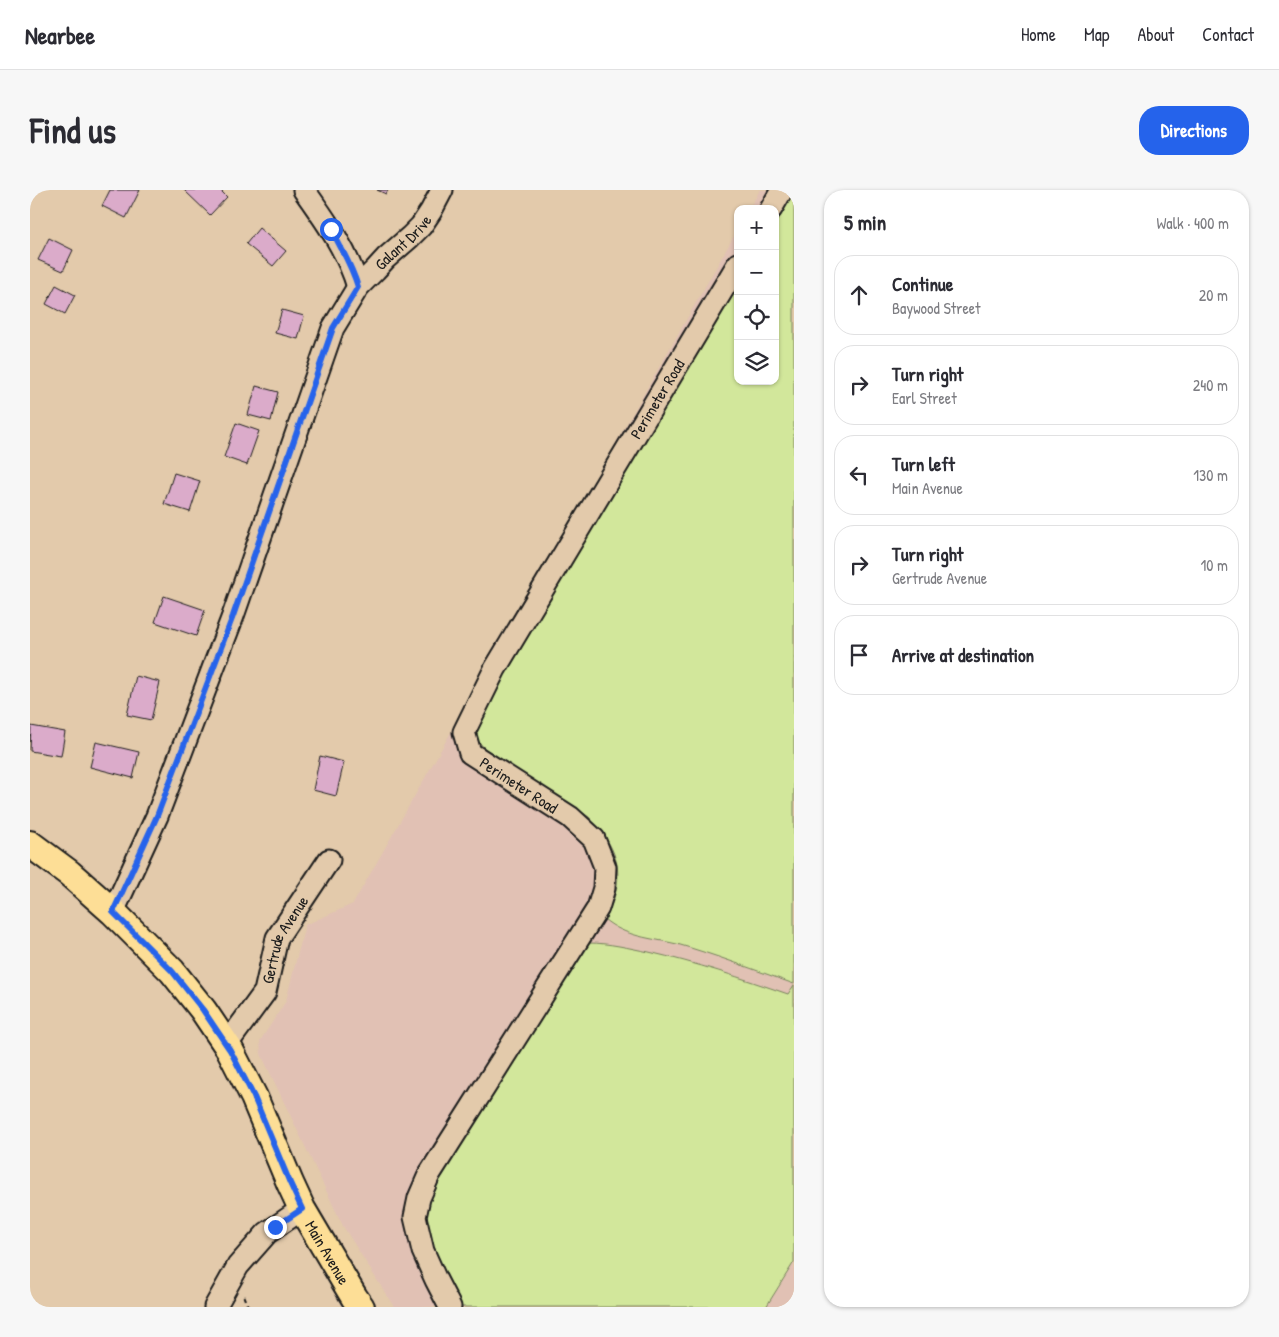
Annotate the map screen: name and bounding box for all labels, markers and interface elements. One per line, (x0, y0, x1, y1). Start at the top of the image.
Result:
text: Nearbee (25, 19, 95, 51)
text: Home (1021, 22, 1056, 47)
text: Map (1084, 22, 1109, 47)
text: About (1137, 22, 1174, 47)
text: Contact (1202, 22, 1254, 47)
button: Directions (1139, 106, 1249, 155)
text: Find us (30, 107, 116, 154)
map controls (734, 205, 779, 385)
button: + (734, 205, 779, 250)
text: 5 min (844, 208, 886, 237)
street label: Galant Drive (370, 210, 437, 275)
text: Walk · 400 m (1157, 212, 1229, 234)
route start (320, 218, 343, 241)
button: − (734, 250, 779, 295)
text: Continue (892, 271, 953, 297)
icon: ahead (845, 281, 873, 309)
text: 20 m (1199, 284, 1228, 306)
button: locate (734, 295, 779, 340)
text: Baywood Street (892, 297, 981, 319)
button: layers (734, 340, 779, 385)
street label: Perimeter Road (625, 355, 689, 443)
text: Turn right (892, 361, 963, 387)
icon: right (845, 371, 873, 399)
text: 240 m (1193, 374, 1228, 396)
text: Earl Street (892, 387, 957, 409)
text: Turn left (892, 451, 955, 477)
icon: left (845, 461, 873, 489)
text: 130 m (1193, 464, 1228, 486)
text: Main Avenue (892, 477, 963, 499)
text: Turn right (892, 541, 963, 567)
icon: right (845, 551, 873, 579)
text: 10 m (1200, 554, 1228, 576)
text: Gertrude Avenue (892, 567, 987, 589)
icon: arrive (845, 641, 873, 669)
text: Arrive at destination (892, 642, 1034, 668)
street label: Perimeter Road (476, 752, 562, 818)
street label: Gertrude Avenue (256, 891, 314, 986)
route end (264, 1216, 287, 1239)
street label: Main Avenue (300, 1216, 355, 1289)

